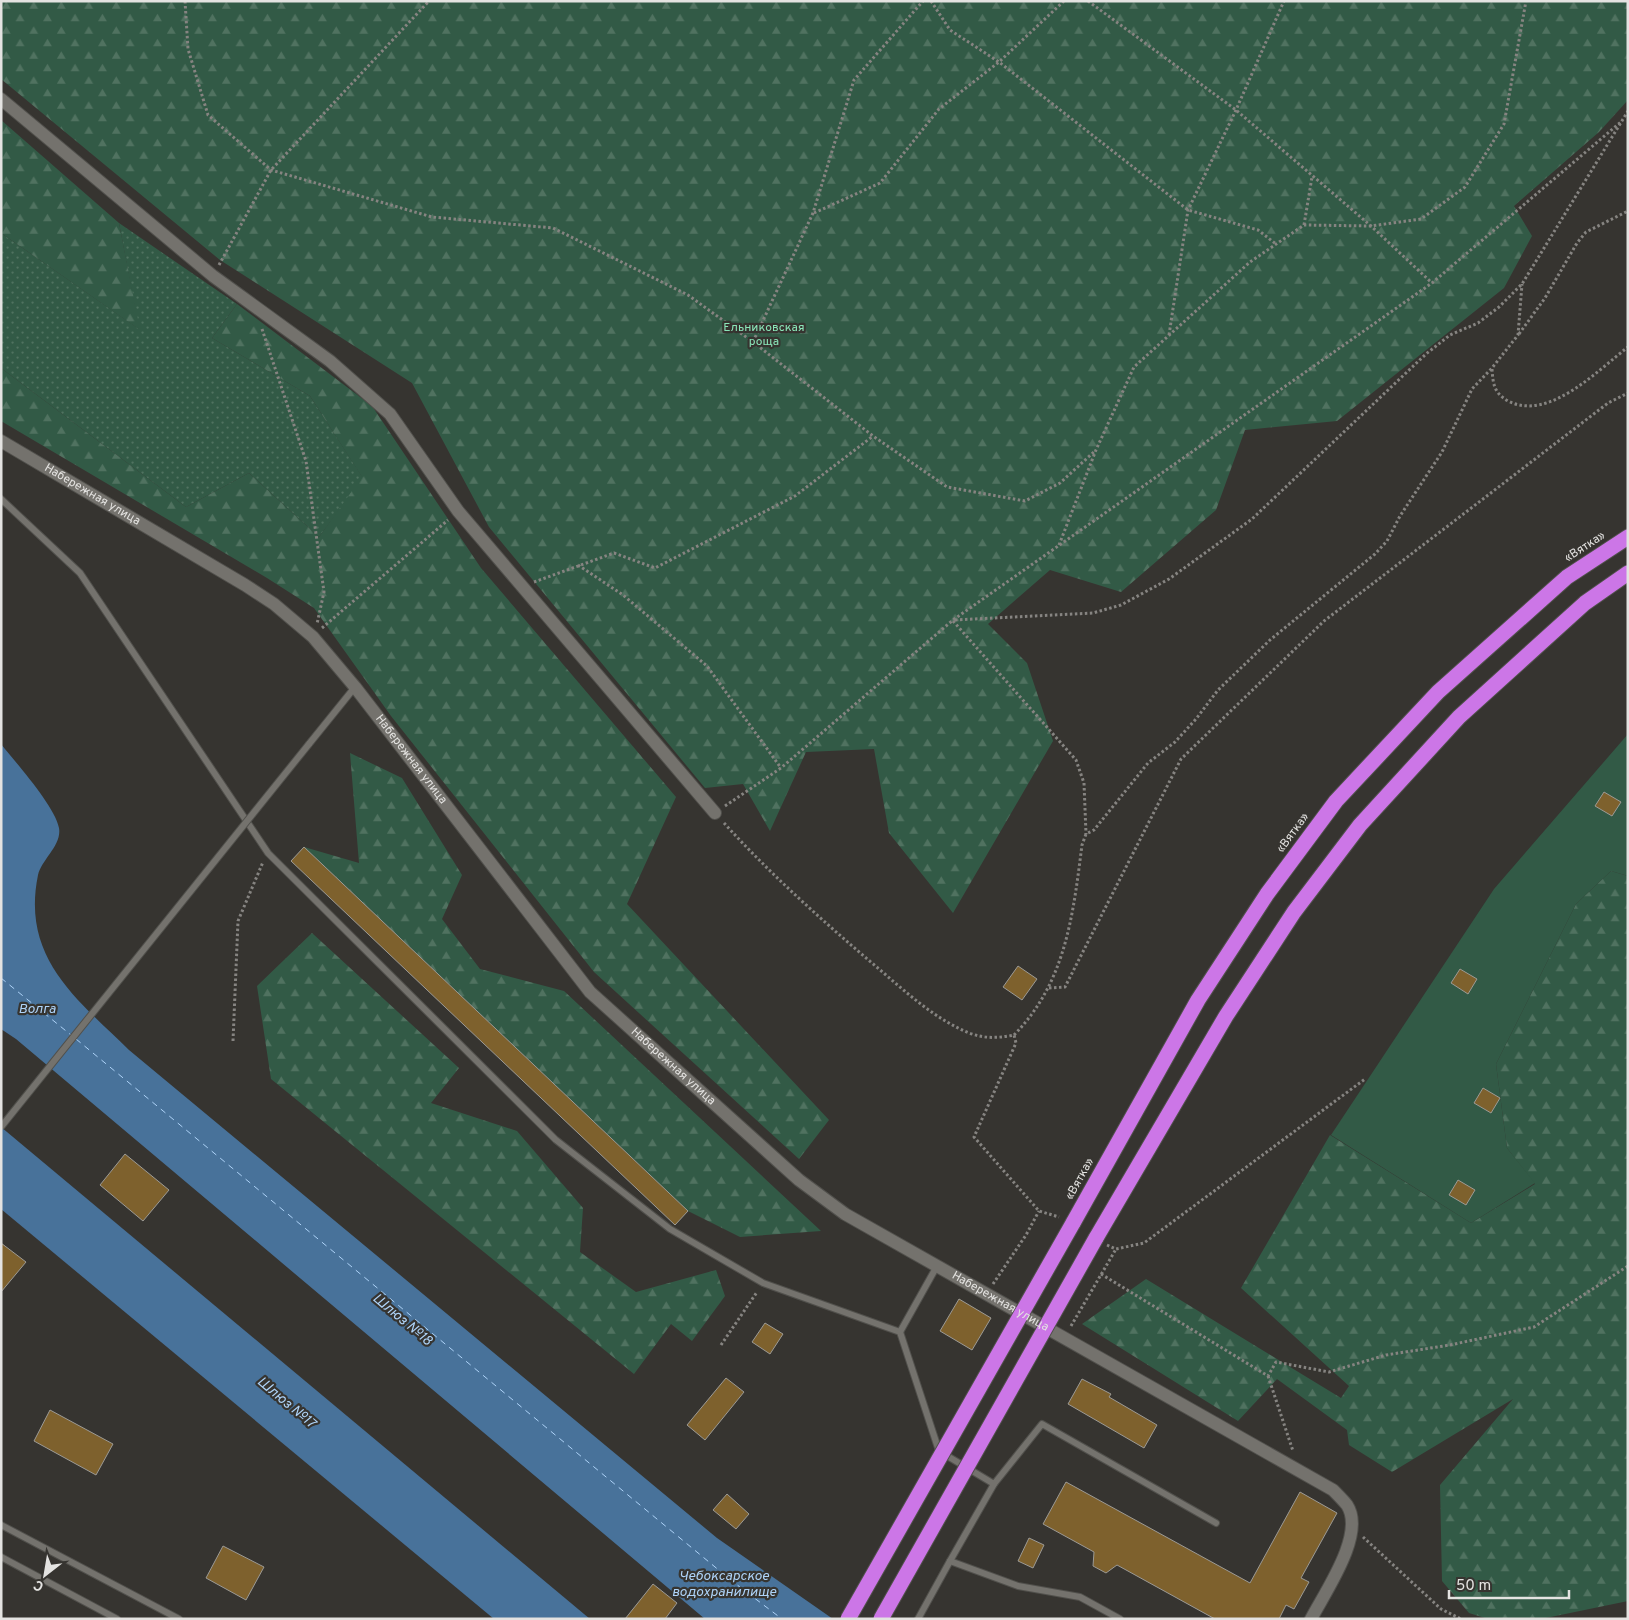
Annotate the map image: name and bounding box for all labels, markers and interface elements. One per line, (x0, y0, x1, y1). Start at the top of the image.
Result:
park label: Ельниковская роща (723, 320, 805, 350)
street label: Набережная улица (41, 460, 143, 529)
street label: «Вятка» (1562, 528, 1608, 566)
street label: Набережная улица (371, 712, 451, 808)
street label: «Вятка» (1273, 810, 1313, 856)
water label: Волга (18, 1001, 56, 1018)
street label: Набережная улица (627, 1024, 719, 1109)
street label: «Вятка» (1062, 1155, 1098, 1203)
street label: Набережная улица (949, 1268, 1052, 1336)
water label: Шлюз №18 (369, 1290, 436, 1350)
water label: Шлюз №17 (253, 1374, 320, 1434)
north arrow (20, 1550, 70, 1600)
water label: Чебоксарское водохранилище (672, 1568, 777, 1601)
scale bar (1449, 1568, 1569, 1600)
text: С (31, 1575, 47, 1594)
text: 50 m (1456, 1577, 1491, 1596)

